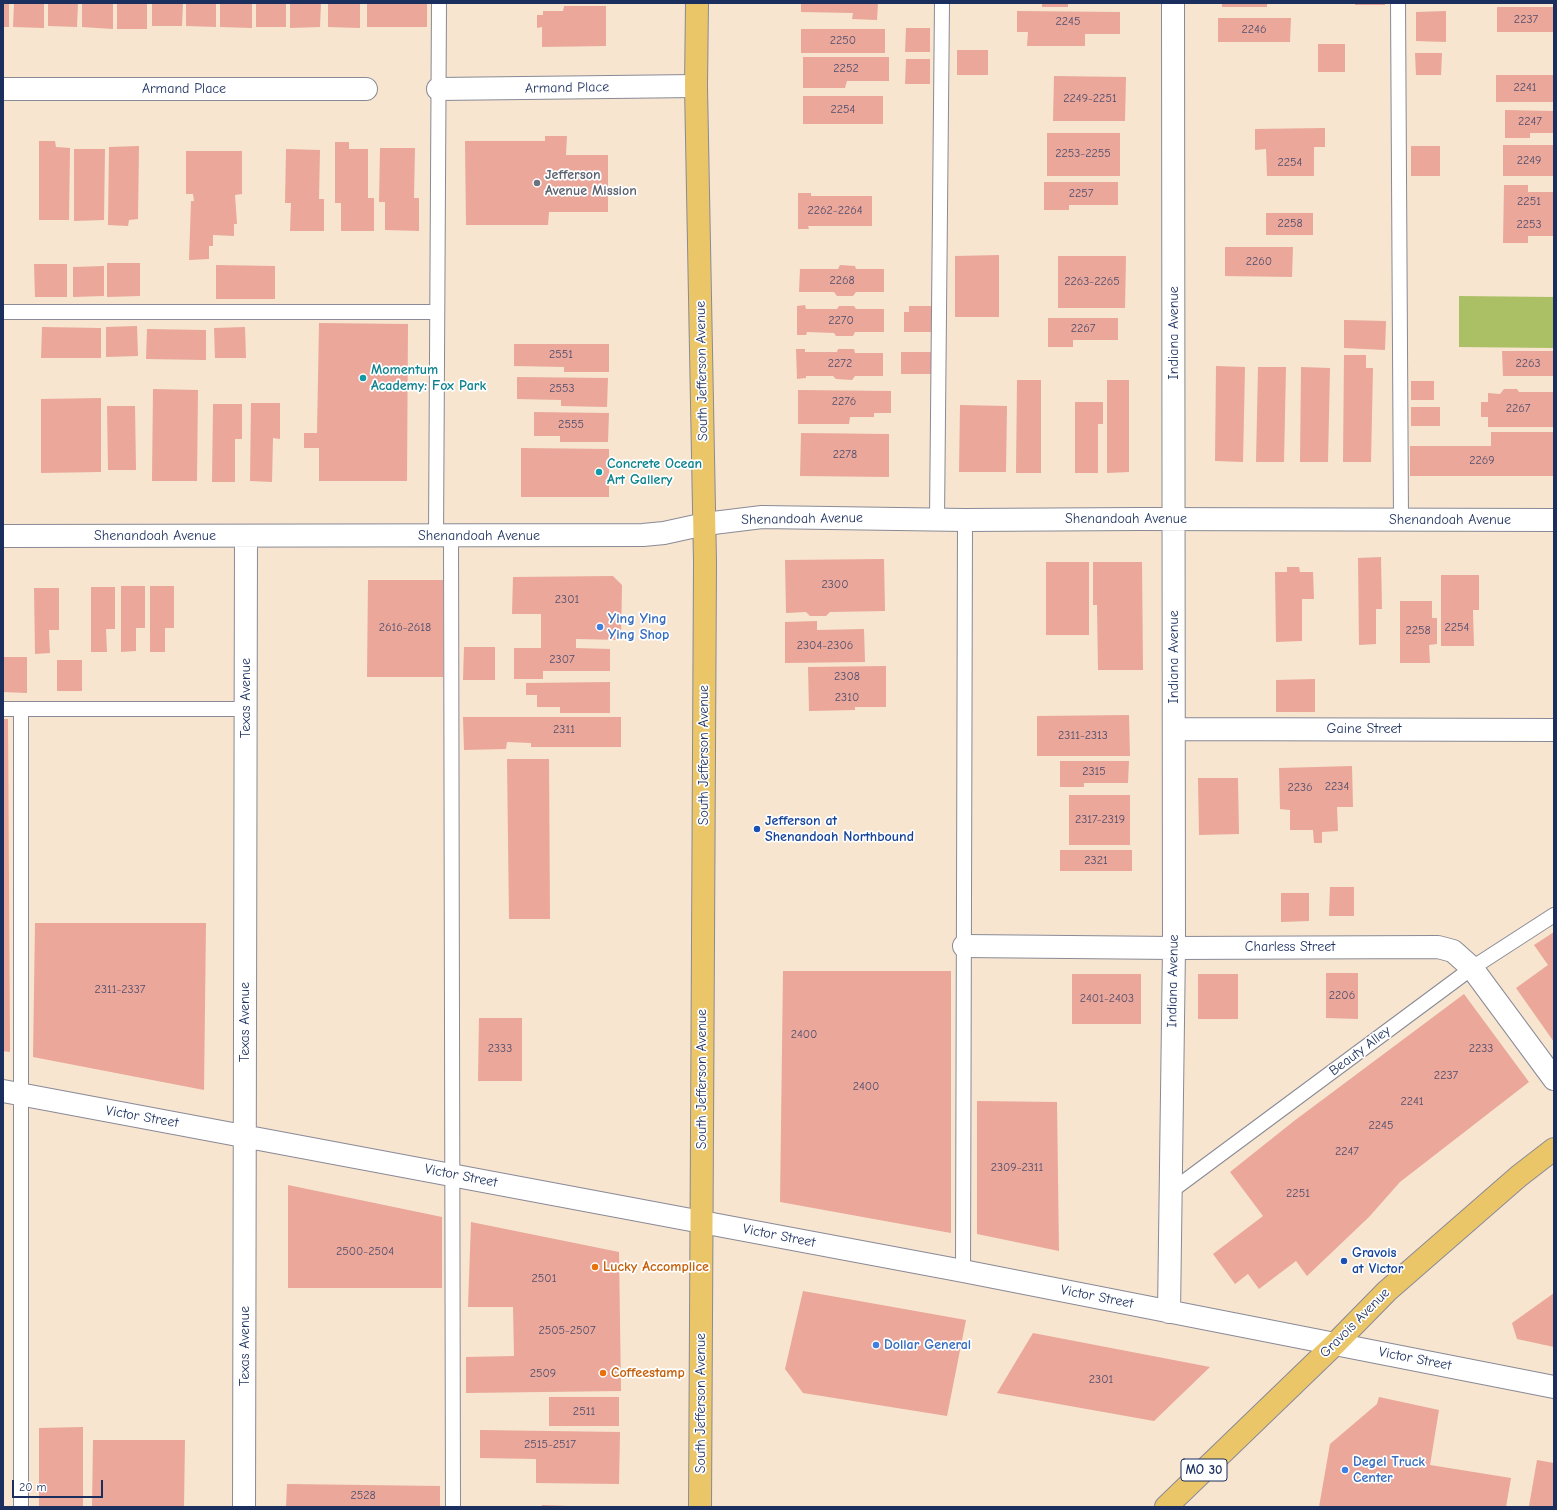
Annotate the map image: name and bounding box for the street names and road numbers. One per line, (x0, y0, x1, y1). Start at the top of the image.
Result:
street label: Armand Place (525, 79, 609, 97)
street label: Armand Place (142, 81, 226, 97)
street label: Indiana Avenue (1166, 286, 1182, 380)
street label: South Jefferson Avenue (692, 301, 712, 441)
street label: Shenandoah Avenue (741, 510, 863, 528)
street label: Shenandoah Avenue (1065, 511, 1187, 527)
street label: Shenandoah Avenue (1389, 512, 1511, 528)
street label: Shenandoah Avenue (94, 528, 216, 544)
street label: Shenandoah Avenue (418, 528, 540, 544)
street label: Indiana Avenue (1166, 610, 1182, 704)
street label: Texas Avenue (238, 658, 254, 738)
street label: South Jefferson Avenue (696, 685, 712, 825)
street label: Gaine Street (1327, 721, 1401, 737)
street label: Indiana Avenue (1164, 934, 1182, 1028)
street label: Charless Street (1245, 939, 1335, 955)
street label: Texas Avenue (237, 982, 253, 1062)
street label: South Jefferson Avenue (694, 1009, 710, 1149)
street label: Beauty Alley (1326, 1022, 1394, 1080)
street label: Victor Street (104, 1102, 180, 1132)
street label: Victor Street (423, 1161, 499, 1191)
street label: Victor Street (741, 1221, 817, 1251)
street label: Victor Street (1059, 1282, 1135, 1312)
street label: Gravois Avenue (1317, 1285, 1393, 1361)
street label: Texas Avenue (237, 1306, 253, 1386)
street label: South Jefferson Avenue (693, 1333, 709, 1473)
street label: Victor Street (1377, 1344, 1453, 1374)
road number: MO 30 (1181, 1459, 1227, 1481)

